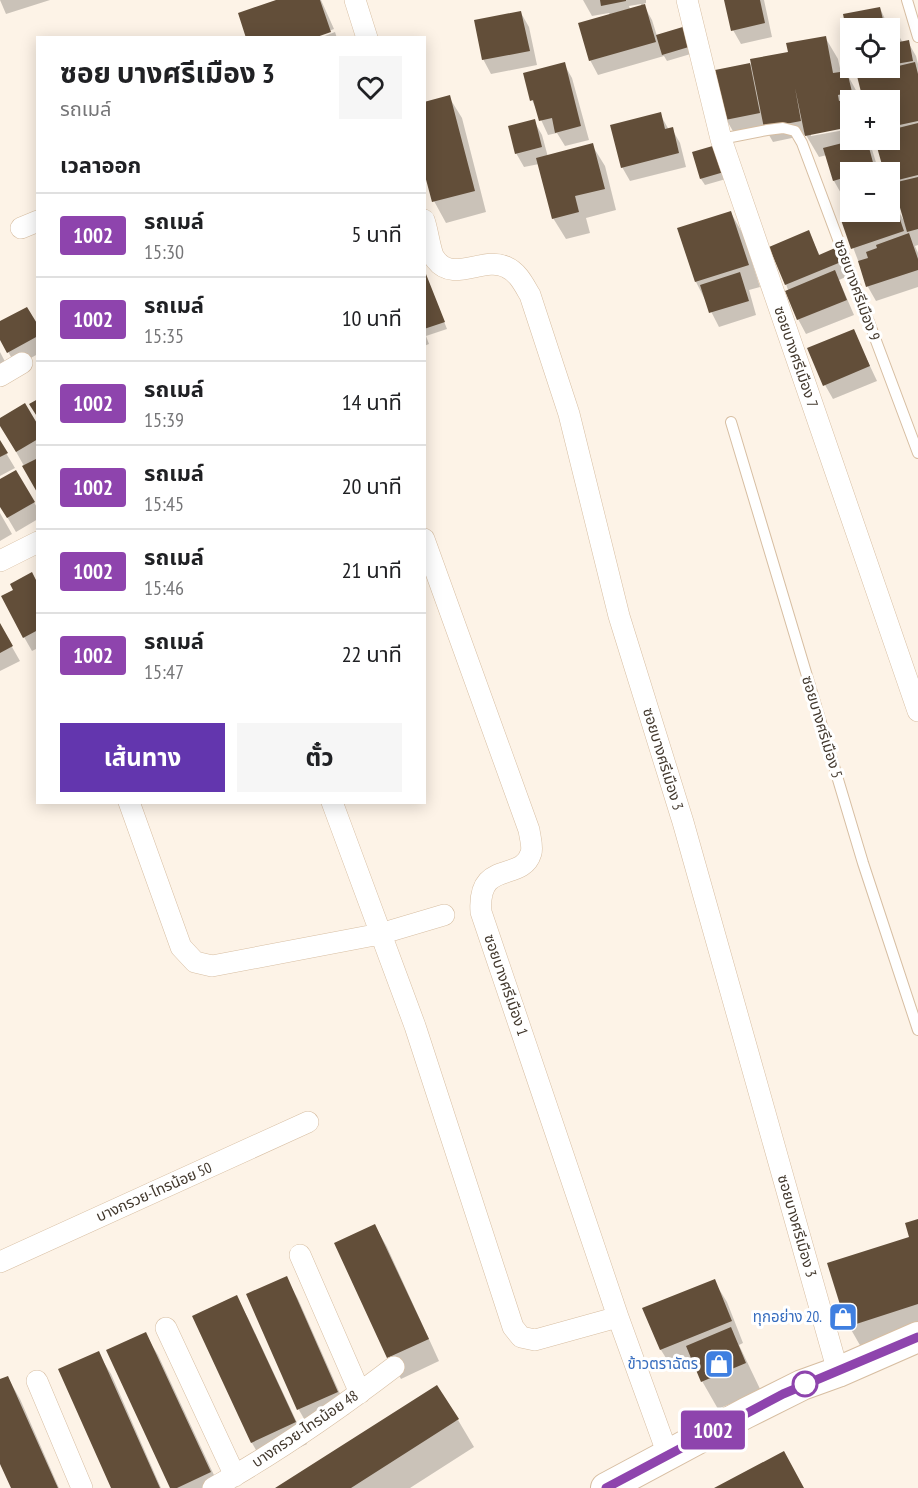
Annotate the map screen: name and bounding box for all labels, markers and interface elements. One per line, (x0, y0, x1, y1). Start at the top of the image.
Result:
map controls (840, 18, 900, 222)
button: locate (840, 18, 900, 78)
text: ซอย บางศรีเมือง 3 (60, 54, 275, 91)
button: heart (339, 56, 402, 119)
button: + (840, 90, 900, 150)
text: รถเมล์ (60, 96, 111, 122)
text: เวลาออก (60, 151, 141, 179)
button: − (840, 162, 900, 222)
text: รถเมล์ (144, 207, 204, 235)
text: 5 นาที (352, 220, 402, 248)
text: 1002 (73, 222, 113, 249)
street label: ซอยบางศรีเมือง 9 (830, 237, 885, 343)
text: 15:30 (144, 239, 184, 265)
text: รถเมล์ (144, 291, 204, 319)
text: 10 นาที (342, 304, 402, 332)
street label: ซอยบางศรีเมือง 7 (770, 304, 823, 410)
text: 1002 (73, 306, 113, 333)
text: 15:35 (144, 323, 184, 349)
text: รถเมล์ (144, 375, 204, 403)
text: 14 นาที (342, 388, 402, 416)
text: 1002 (73, 390, 113, 417)
text: 15:39 (144, 407, 184, 433)
text: รถเมล์ (144, 459, 204, 487)
text: 20 นาที (342, 472, 402, 500)
text: 1002 (73, 474, 113, 501)
text: 15:45 (144, 491, 184, 517)
text: รถเมล์ (144, 543, 204, 571)
text: 21 นาที (342, 556, 402, 584)
text: 1002 (73, 558, 113, 585)
text: 15:46 (144, 575, 184, 601)
text: รถเมล์ (144, 627, 204, 655)
text: 22 นาที (342, 640, 402, 668)
text: 1002 (73, 642, 113, 669)
text: 15:47 (144, 659, 184, 685)
street label: ซอยบางศรีเมือง 5 (798, 673, 847, 780)
street label: ซอยบางศรีเมือง 3 (639, 705, 688, 812)
button: เส้นทาง (60, 723, 225, 792)
button: ตั๋ว (237, 723, 402, 792)
street label: ซอยบางศรีเมือง 1 (480, 932, 533, 1038)
street label: บางกรวย-ไทรน้อย 50 (93, 1157, 215, 1226)
street label: ซอยบางศรีเมือง 3 (774, 1172, 821, 1279)
shop icon: ทุกอย่าง 20. (827, 1301, 859, 1333)
place label: ทุกอย่าง 20. (753, 1307, 822, 1326)
shop icon: ข้าวตราฉัตร (703, 1348, 735, 1380)
place label: ข้าวตราฉัตร (627, 1354, 698, 1373)
unlabelled marker (792, 1371, 818, 1397)
street label: บางกรวย-ไทรน้อย 48 (248, 1386, 362, 1471)
line badge: 1002 (671, 1410, 755, 1450)
text: 1002 (693, 1417, 733, 1444)

